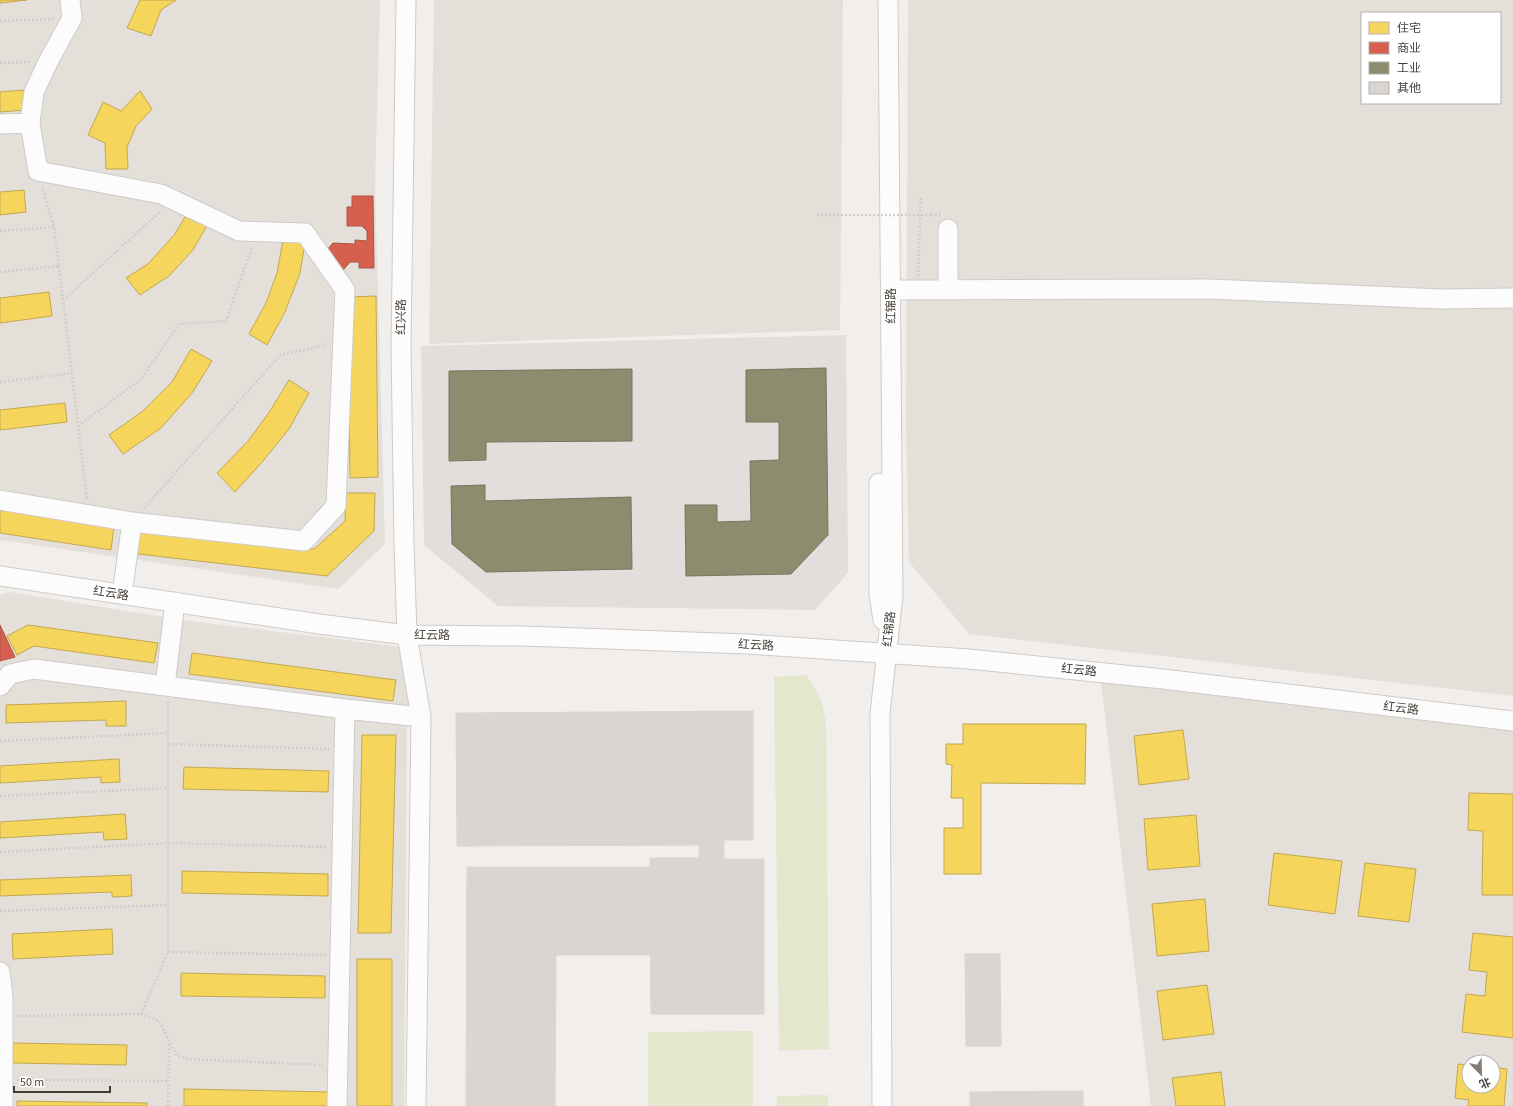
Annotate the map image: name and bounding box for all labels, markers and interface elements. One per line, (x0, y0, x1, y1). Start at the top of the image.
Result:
legend (1361, 12, 1501, 104)
text: 住宅 (1397, 20, 1421, 37)
text: 商业 (1397, 40, 1421, 57)
text: 工业 (1397, 60, 1421, 77)
text: 其他 (1397, 80, 1421, 97)
street label: 红锦路 (883, 288, 900, 324)
street label: 红兴路 (393, 299, 410, 335)
street label: 红云路 (92, 582, 130, 605)
street label: 红锦路 (879, 610, 900, 648)
street label: 红云路 (414, 627, 450, 644)
street label: 红云路 (738, 636, 774, 655)
street label: 红云路 (1060, 660, 1098, 681)
street label: 红云路 (1382, 698, 1420, 719)
north arrow (1461, 1054, 1501, 1094)
scale bar (14, 1068, 110, 1094)
text: 50 m (20, 1074, 44, 1091)
text: 北 (1477, 1074, 1493, 1092)

